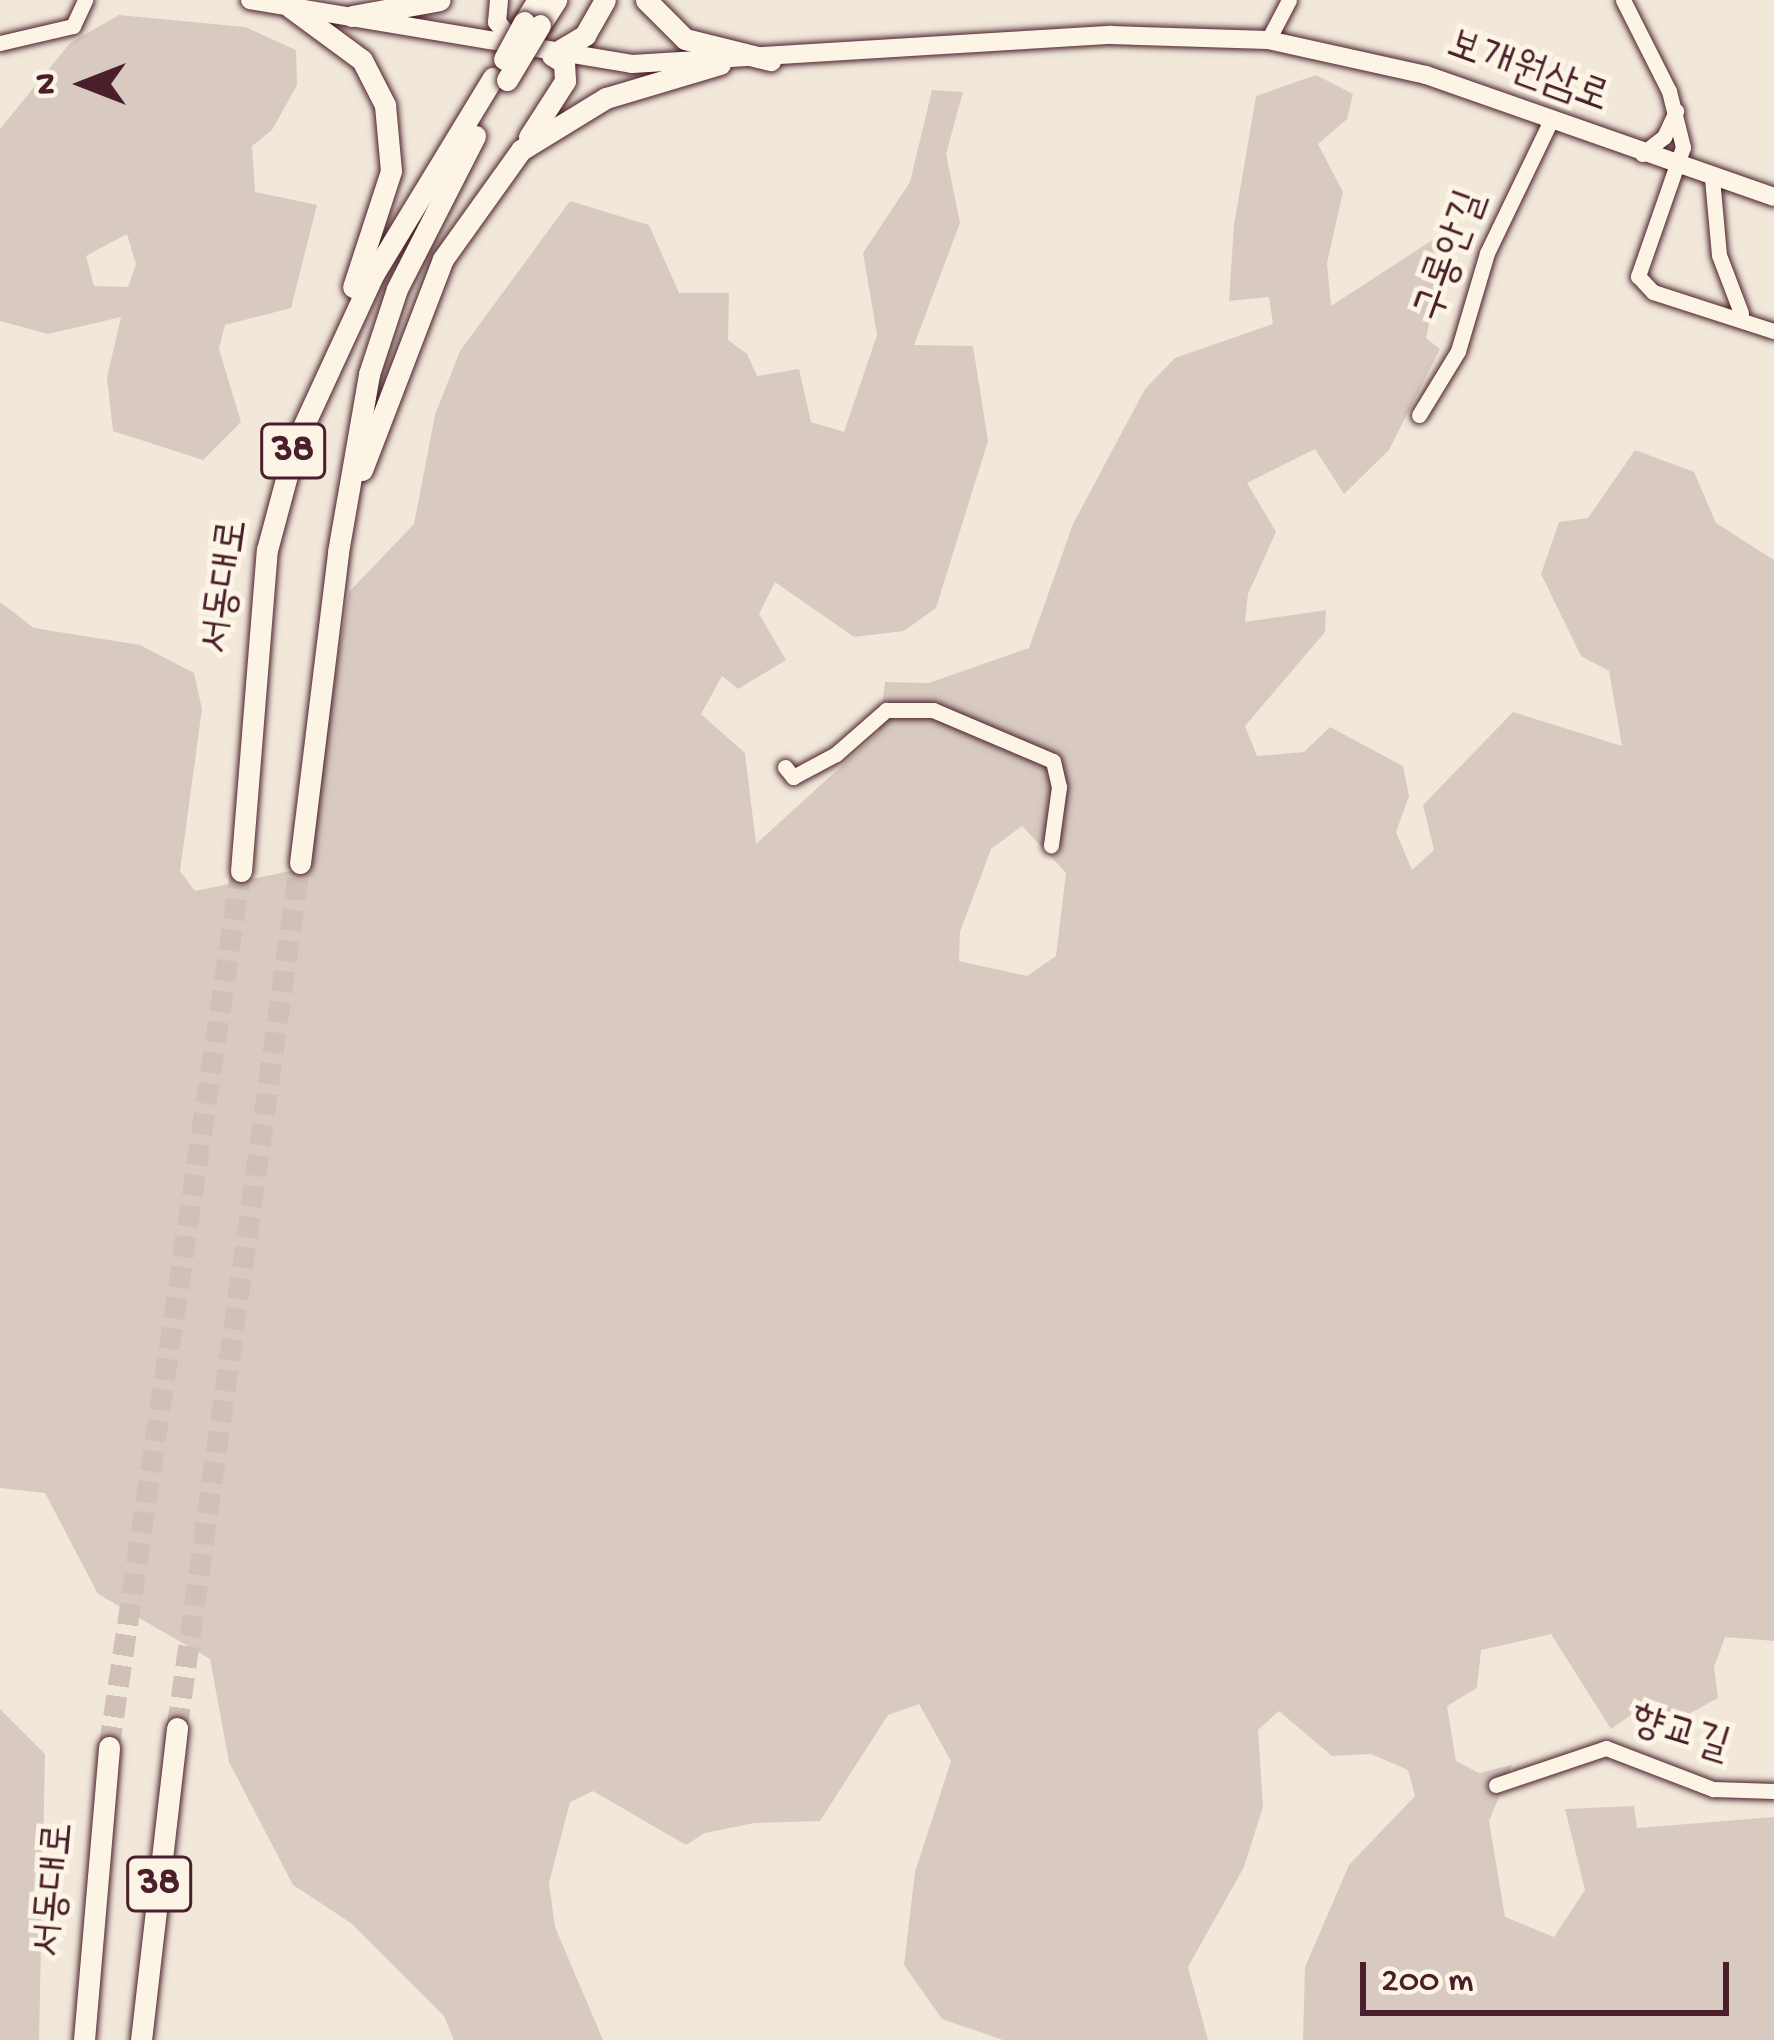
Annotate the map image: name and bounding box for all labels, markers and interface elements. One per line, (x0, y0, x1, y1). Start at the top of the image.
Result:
street label: 보개원삼로 (1439, 21, 1615, 127)
north arrow (24, 24, 144, 144)
text: N (29, 73, 67, 95)
street label: 구롱안길 (1406, 185, 1500, 329)
road number: 38 (260, 418, 326, 484)
street label: 서동대로 (194, 517, 262, 657)
street label: 향교길 (1623, 1697, 1735, 1775)
street label: 서동대로 (26, 1820, 88, 1960)
road number: 38 (126, 1851, 192, 1917)
scale bar (1366, 1938, 1735, 2012)
text: 200 m (1381, 1961, 1474, 2004)

